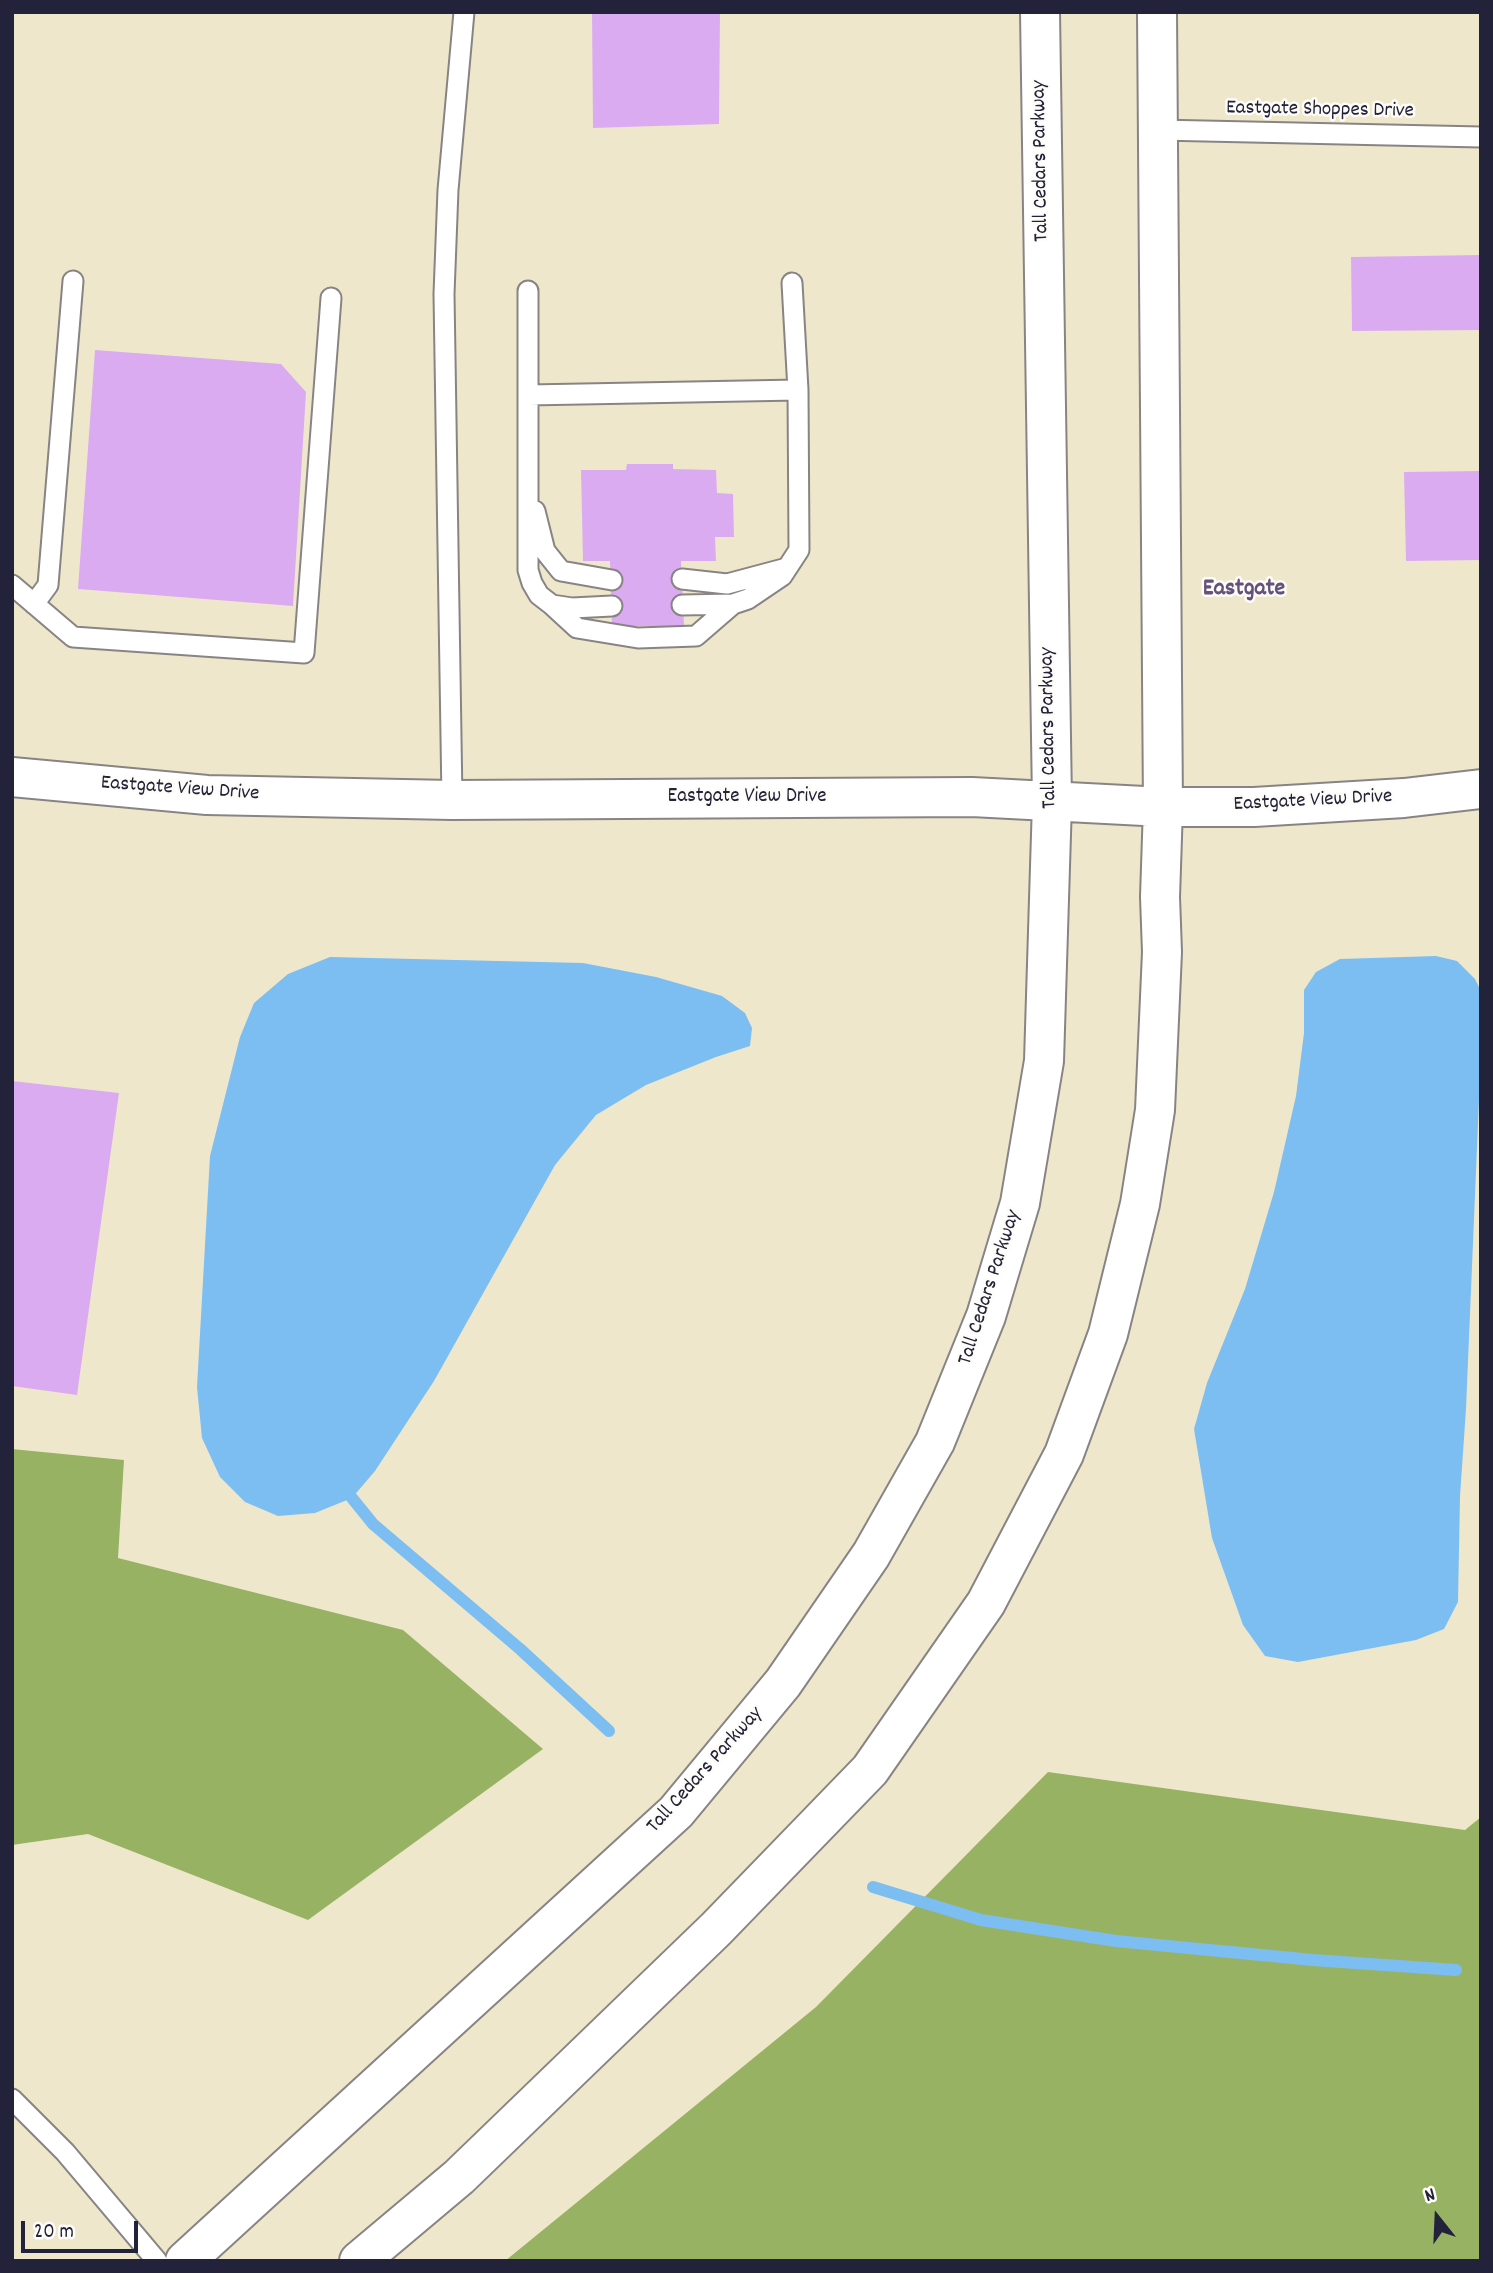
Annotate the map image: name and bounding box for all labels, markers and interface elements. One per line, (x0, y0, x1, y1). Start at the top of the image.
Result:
street label: Tall Cedars Parkway (1028, 80, 1056, 242)
street label: Eastgate Shoppes Drive (1226, 97, 1414, 125)
district label: Eastgate (1203, 577, 1285, 605)
street label: Tall Cedars Parkway (1036, 647, 1064, 809)
street label: Eastgate View Drive (100, 772, 260, 808)
street label: Eastgate View Drive (668, 785, 826, 811)
street label: Eastgate View Drive (1233, 785, 1393, 819)
street label: Tall Cedars Parkway (954, 1207, 1028, 1369)
street label: Tall Cedars Parkway (643, 1703, 769, 1839)
north arrow (1402, 2182, 1472, 2252)
text: N (1422, 2182, 1439, 2211)
scale bar (24, 2206, 142, 2250)
text: 20 m (34, 2218, 74, 2248)

